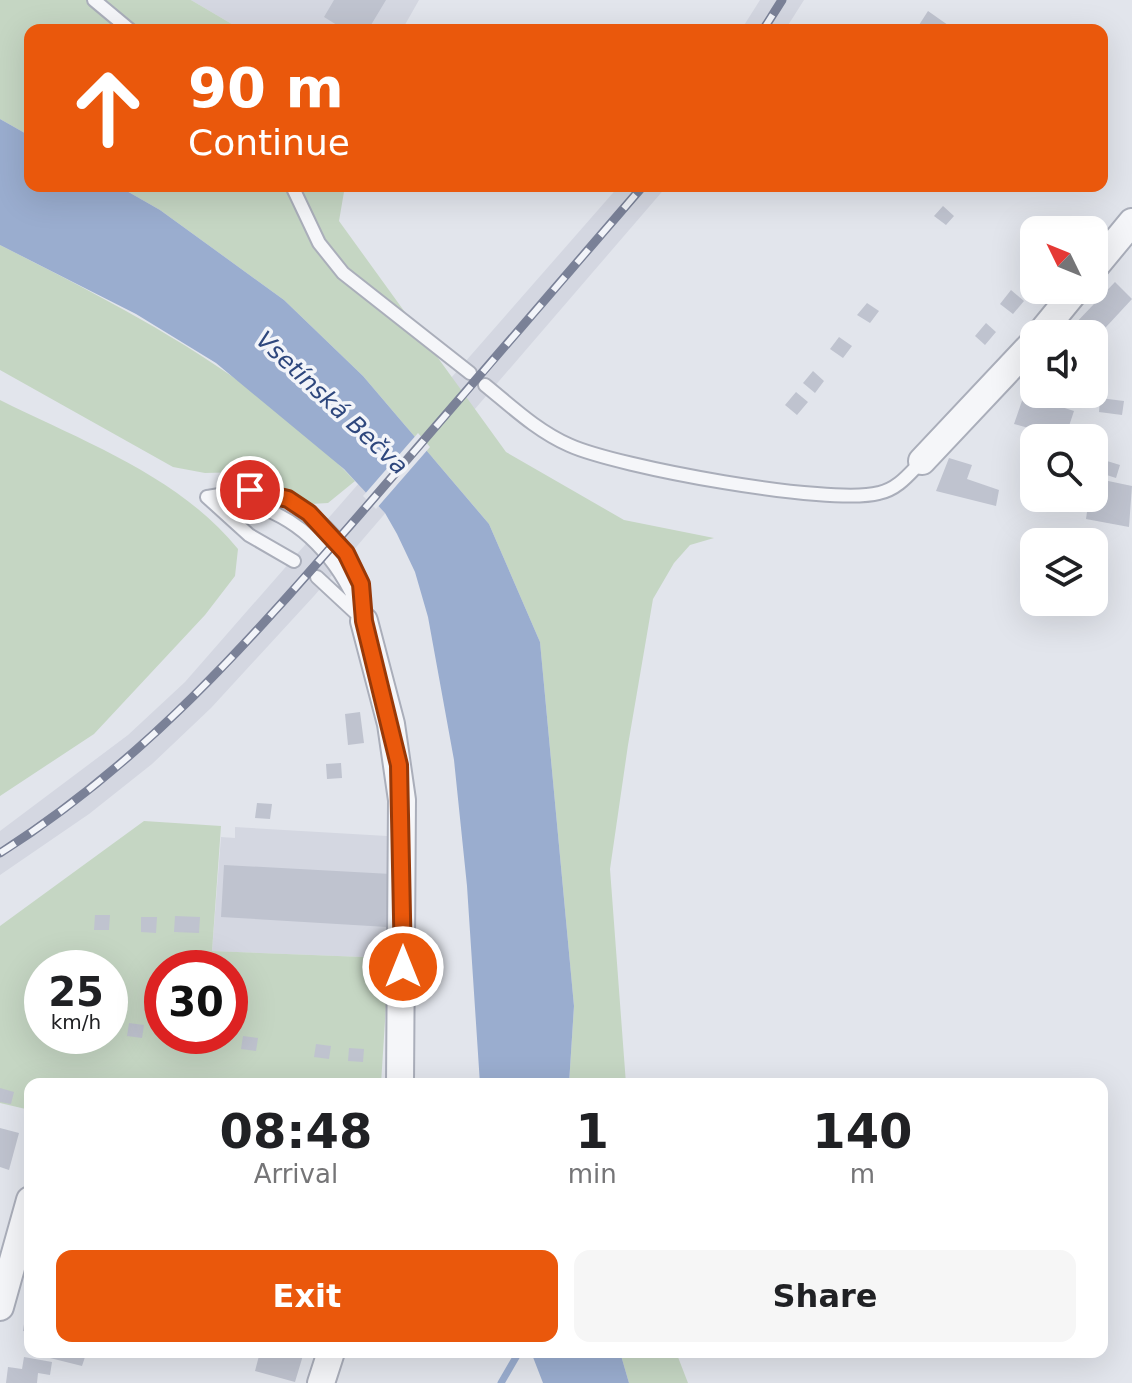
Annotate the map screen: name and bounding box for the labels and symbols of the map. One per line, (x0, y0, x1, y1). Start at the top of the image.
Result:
north arrow (1020, 216, 1108, 304)
water label: Vsetínská Bečva (250, 326, 414, 480)
pin (216, 456, 284, 524)
position arrow (361, 925, 445, 1009)
speed limit sign: 30 (144, 950, 248, 1054)

